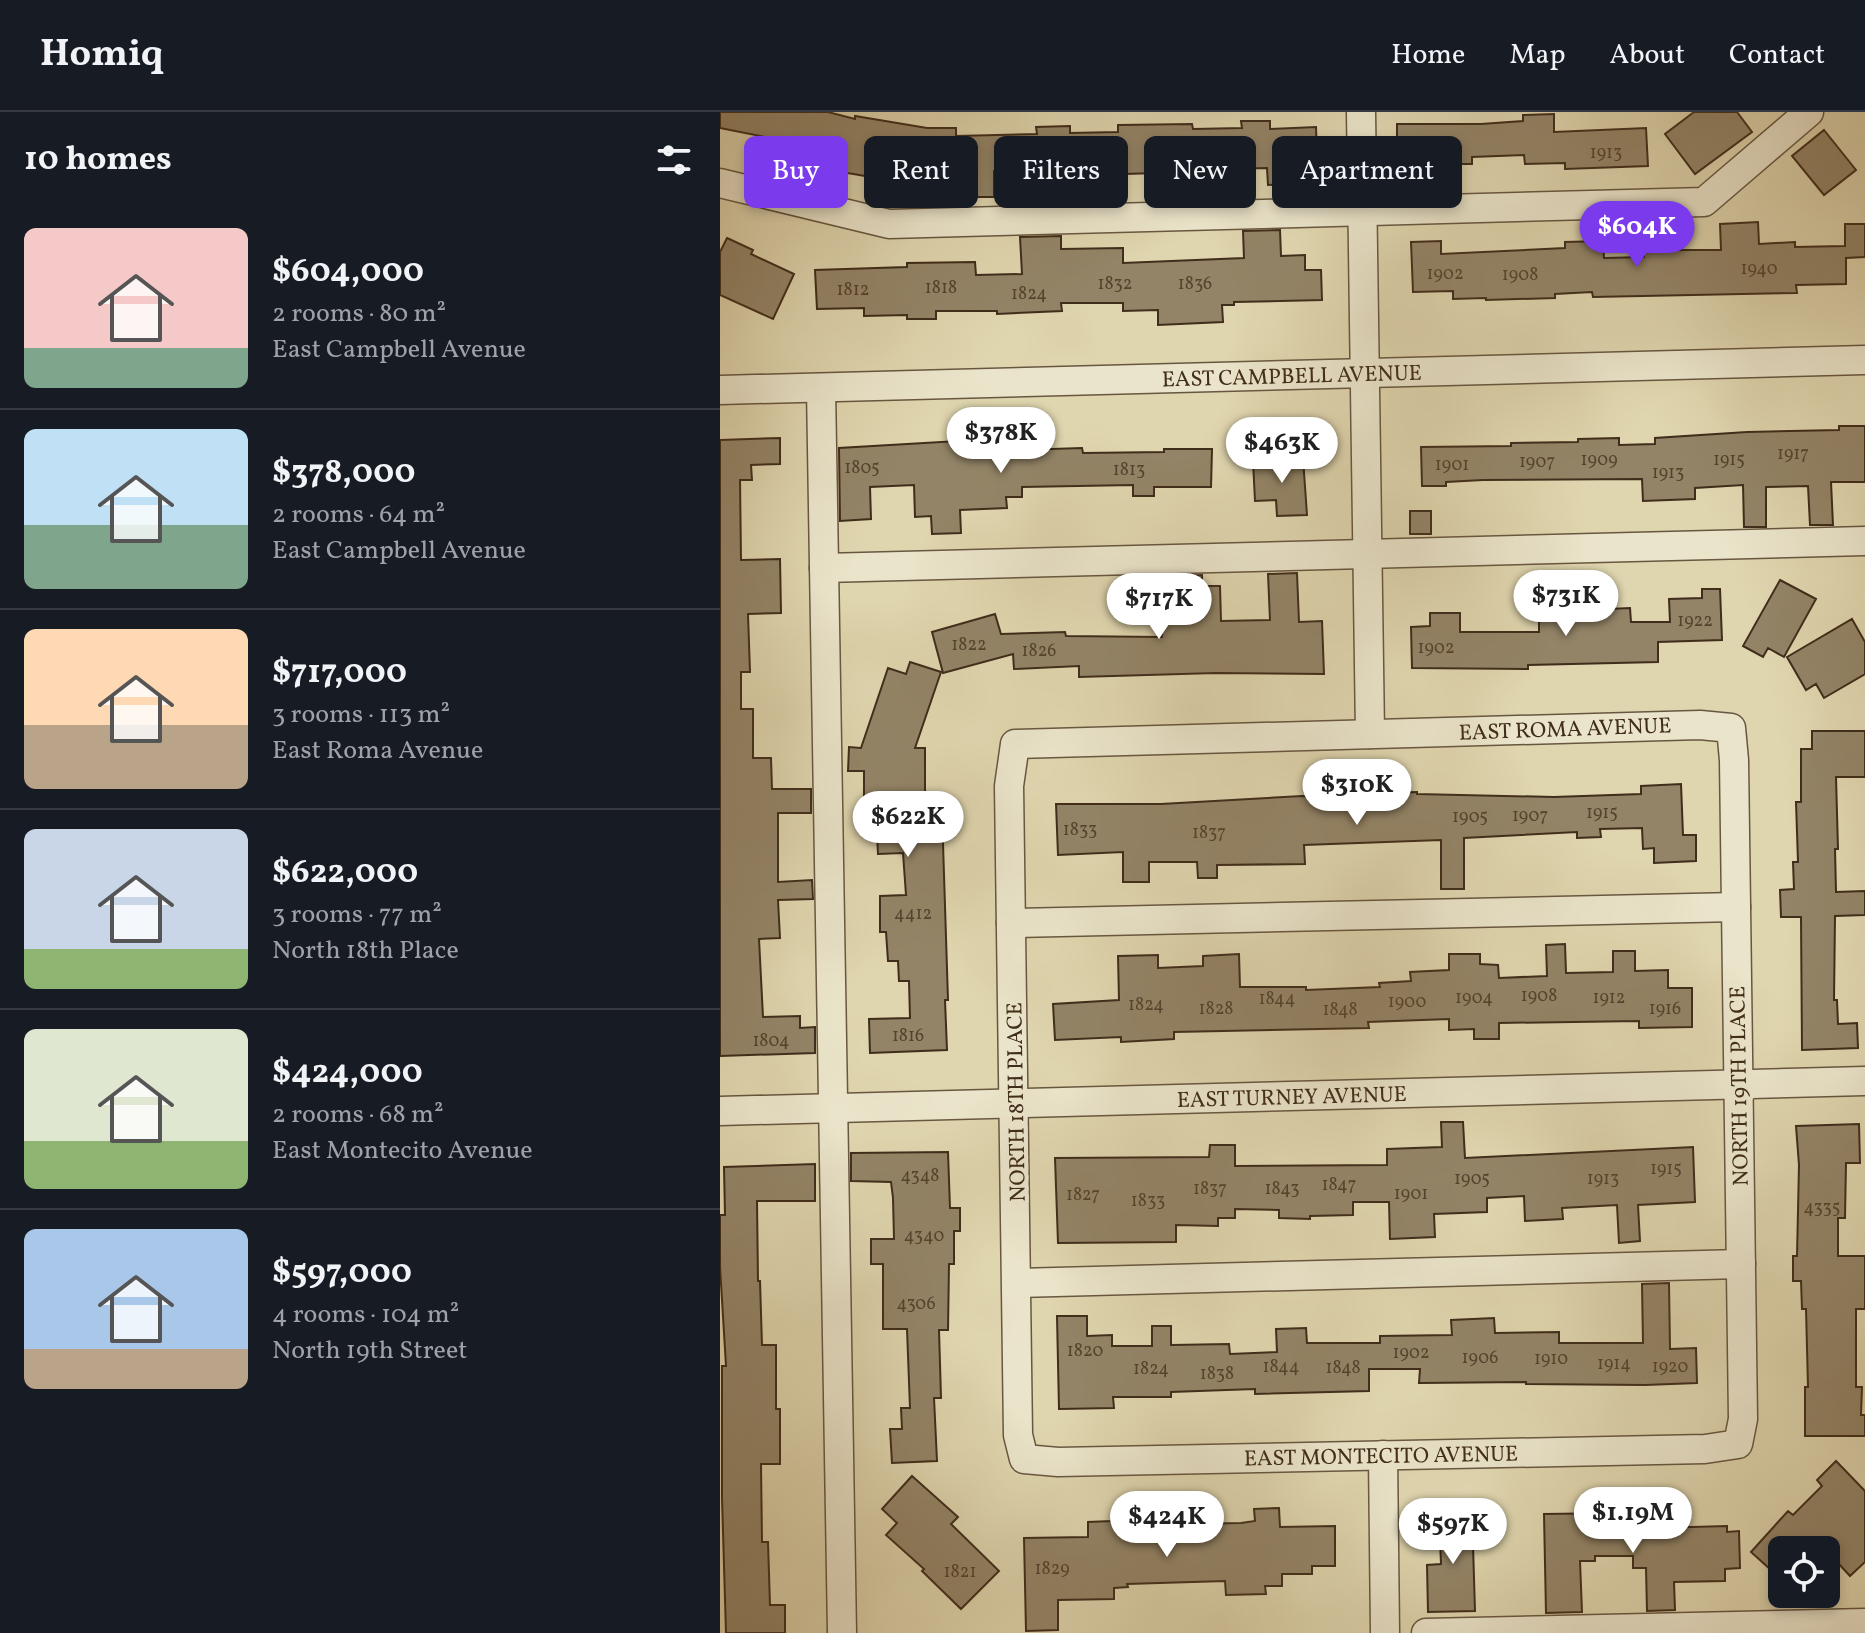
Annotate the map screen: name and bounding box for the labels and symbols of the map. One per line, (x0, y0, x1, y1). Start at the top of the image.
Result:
house number: 1913 (1590, 141, 1622, 166)
pin: $604K (1581, 201, 1693, 269)
house number: 1940 (1740, 257, 1778, 282)
house number: 1902 (1426, 262, 1464, 287)
house number: 1908 (1502, 263, 1538, 288)
house number: 1832 (1097, 272, 1133, 297)
house number: 1836 (1178, 272, 1212, 297)
house number: 1818 (925, 276, 957, 301)
house number: 1812 (837, 278, 869, 303)
house number: 1824 (1011, 282, 1047, 307)
street label: EAST CAMPBELL AVENUE (1161, 359, 1422, 396)
pin: $378K (945, 407, 1057, 475)
pin: $463K (1226, 417, 1338, 485)
house number: 1917 (1777, 442, 1809, 467)
house number: 1909 (1580, 448, 1618, 473)
house number: 1915 (1713, 448, 1745, 473)
house number: 1907 (1519, 450, 1555, 475)
house number: 1901 (1435, 453, 1469, 478)
house number: 1805 (844, 456, 880, 481)
house number: 1813 (1113, 458, 1145, 483)
house number: 1913 (1652, 461, 1684, 486)
pin: $731K (1510, 570, 1622, 638)
pin: $717K (1103, 573, 1215, 641)
house number: 1922 (1677, 609, 1713, 634)
house number: 1822 (951, 633, 987, 658)
house number: 1902 (1417, 636, 1455, 661)
house number: 1826 (1022, 639, 1056, 664)
street label: EAST ROMA AVENUE (1458, 711, 1672, 750)
pin: $310K (1301, 759, 1413, 827)
pin: $622K (852, 791, 964, 859)
house number: 1915 (1586, 801, 1618, 826)
house number: 1907 (1512, 804, 1548, 829)
house number: 1905 (1452, 805, 1488, 830)
house number: 1833 (1063, 818, 1097, 843)
house number: 1837 (1192, 821, 1226, 846)
house number: 4412 (894, 902, 932, 927)
house number: 1908 (1521, 984, 1557, 1009)
house number: 1904 (1455, 986, 1493, 1011)
house number: 1912 (1593, 986, 1625, 1011)
street label: NORTH 19TH PLACE (1723, 986, 1758, 1186)
house number: 1844 (1258, 987, 1296, 1012)
house number: 1900 (1388, 990, 1427, 1015)
house number: 1824 (1128, 993, 1164, 1018)
house number: 1828 (1199, 997, 1233, 1022)
house number: 1916 (1649, 997, 1681, 1022)
house number: 1848 (1322, 998, 1358, 1023)
street label: NORTH 18TH PLACE (1000, 1002, 1035, 1202)
house number: 1816 (892, 1024, 924, 1049)
house number: 1804 (752, 1029, 790, 1054)
street label: EAST TURNEY AVENUE (1176, 1080, 1407, 1117)
house number: 1915 (1650, 1157, 1682, 1182)
house number: 4348 (901, 1164, 939, 1189)
house number: 1905 (1454, 1167, 1490, 1192)
house number: 1913 (1587, 1167, 1619, 1192)
house number: 1847 (1321, 1173, 1357, 1198)
house number: 1837 (1193, 1177, 1227, 1202)
house number: 1843 (1265, 1177, 1299, 1202)
house number: 1901 (1394, 1182, 1428, 1207)
house number: 1827 (1066, 1183, 1100, 1208)
house number: 1833 (1131, 1189, 1165, 1214)
house number: 4335 (1803, 1196, 1841, 1221)
house number: 4340 (904, 1224, 944, 1249)
house number: 4306 (896, 1292, 936, 1317)
house number: 1820 (1067, 1339, 1103, 1364)
house number: 1902 (1392, 1341, 1430, 1366)
house number: 1906 (1462, 1346, 1498, 1371)
house number: 1910 (1534, 1347, 1568, 1372)
house number: 1914 (1597, 1352, 1631, 1377)
house number: 1844 (1262, 1355, 1300, 1380)
house number: 1920 (1652, 1355, 1688, 1380)
house number: 1848 (1325, 1356, 1361, 1381)
house number: 1824 (1133, 1357, 1169, 1382)
house number: 1838 (1200, 1362, 1234, 1387)
street label: EAST MONTECITO AVENUE (1244, 1440, 1519, 1475)
pin: $1.19M (1568, 1487, 1698, 1555)
pin: $424K (1111, 1491, 1223, 1559)
pin: $597K (1397, 1498, 1509, 1566)
house number: 1829 (1035, 1557, 1069, 1582)
house number: 1821 (944, 1560, 976, 1585)

